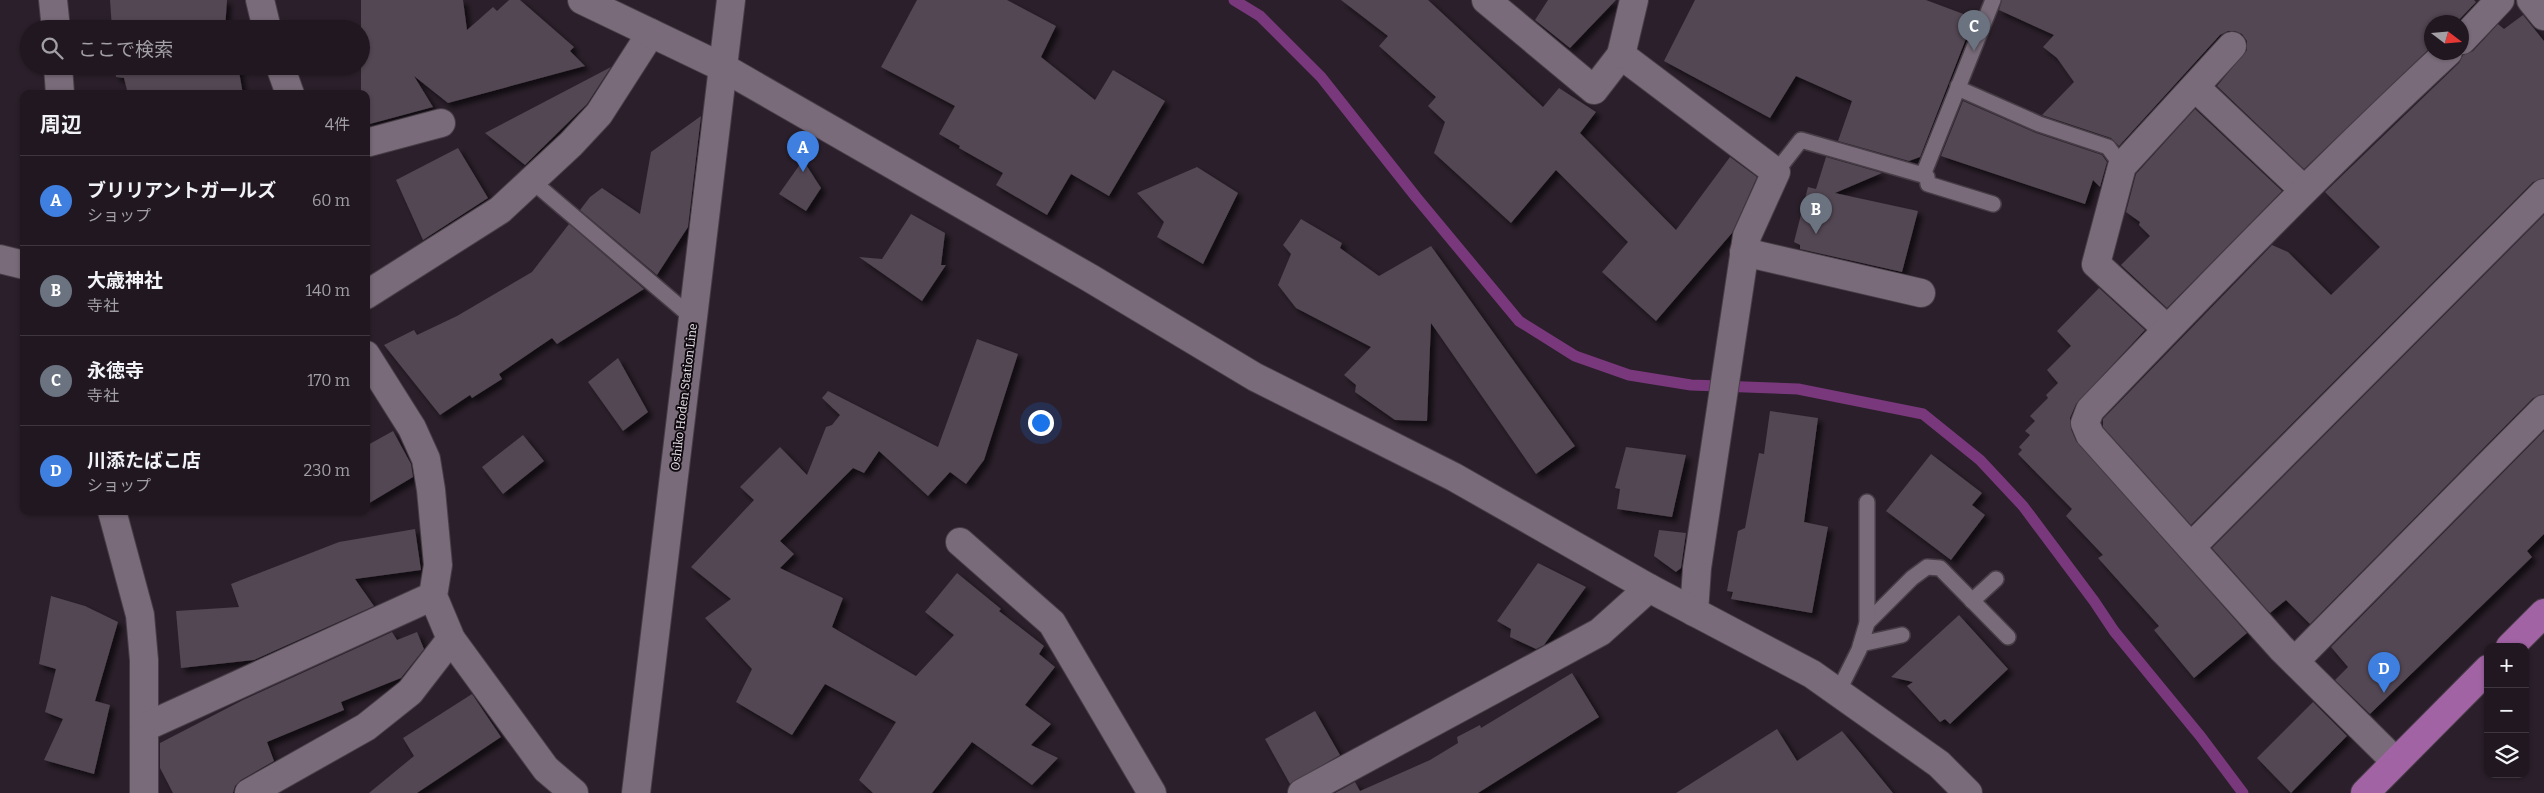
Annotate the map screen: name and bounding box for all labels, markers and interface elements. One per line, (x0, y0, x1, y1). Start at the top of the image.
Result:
pin: C (1958, 10, 1990, 51)
north arrow (2424, 15, 2469, 60)
search box (20, 20, 370, 75)
icon: search (38, 34, 66, 62)
text: ここで検索 (78, 38, 173, 61)
text: 周辺 (40, 112, 82, 138)
text: 4件 (325, 115, 350, 134)
pin: A (787, 131, 819, 172)
text: ブリリアントガールズ (87, 179, 276, 202)
text: A (50, 191, 62, 210)
text: 60 m (312, 191, 350, 210)
pin: B (1800, 193, 1832, 234)
text: ショップ (87, 206, 151, 225)
text: 大歳神社 (87, 269, 163, 292)
text: B (51, 281, 61, 300)
text: 140 m (305, 281, 350, 300)
text: 寺社 (87, 296, 119, 315)
street label: Oshiko Hoden Station Line (668, 323, 700, 471)
text: 永徳寺 (87, 359, 144, 382)
text: C (51, 371, 61, 390)
text: 170 m (307, 371, 350, 390)
text: 寺社 (87, 386, 119, 405)
your location (1028, 410, 1054, 436)
text: 川添たばこ店 (87, 449, 201, 472)
text: D (50, 461, 62, 480)
text: 230 m (303, 461, 350, 480)
text: ショップ (87, 476, 151, 495)
map controls (2484, 643, 2529, 778)
button: + (2484, 643, 2529, 688)
pin: D (2368, 652, 2400, 693)
button: − (2484, 688, 2529, 733)
button: layers (2484, 733, 2529, 778)

